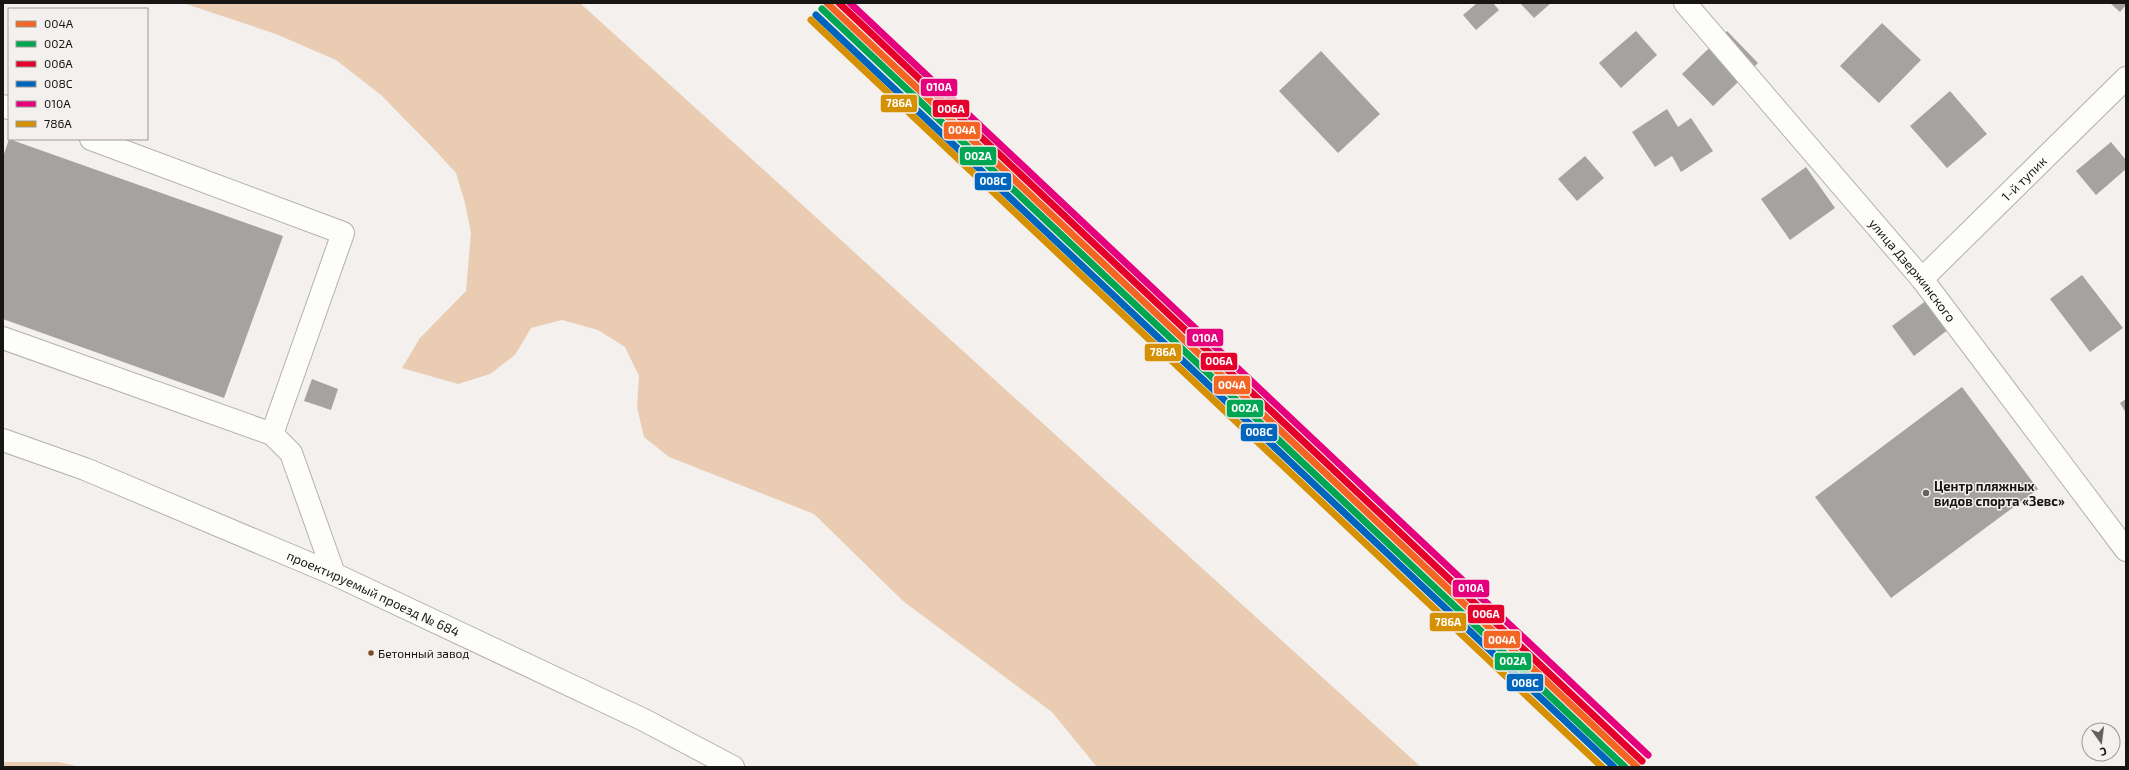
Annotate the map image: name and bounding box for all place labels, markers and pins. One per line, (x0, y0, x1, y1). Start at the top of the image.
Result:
place label: Центр пляжных видов спорта «Зевс» (1934, 478, 2065, 509)
marker: Центр пляжных видов спорта «Зевс» (1921, 488, 1931, 498)
place label: Бетонный завод (378, 646, 469, 660)
marker: Бетонный завод (366, 648, 376, 658)

